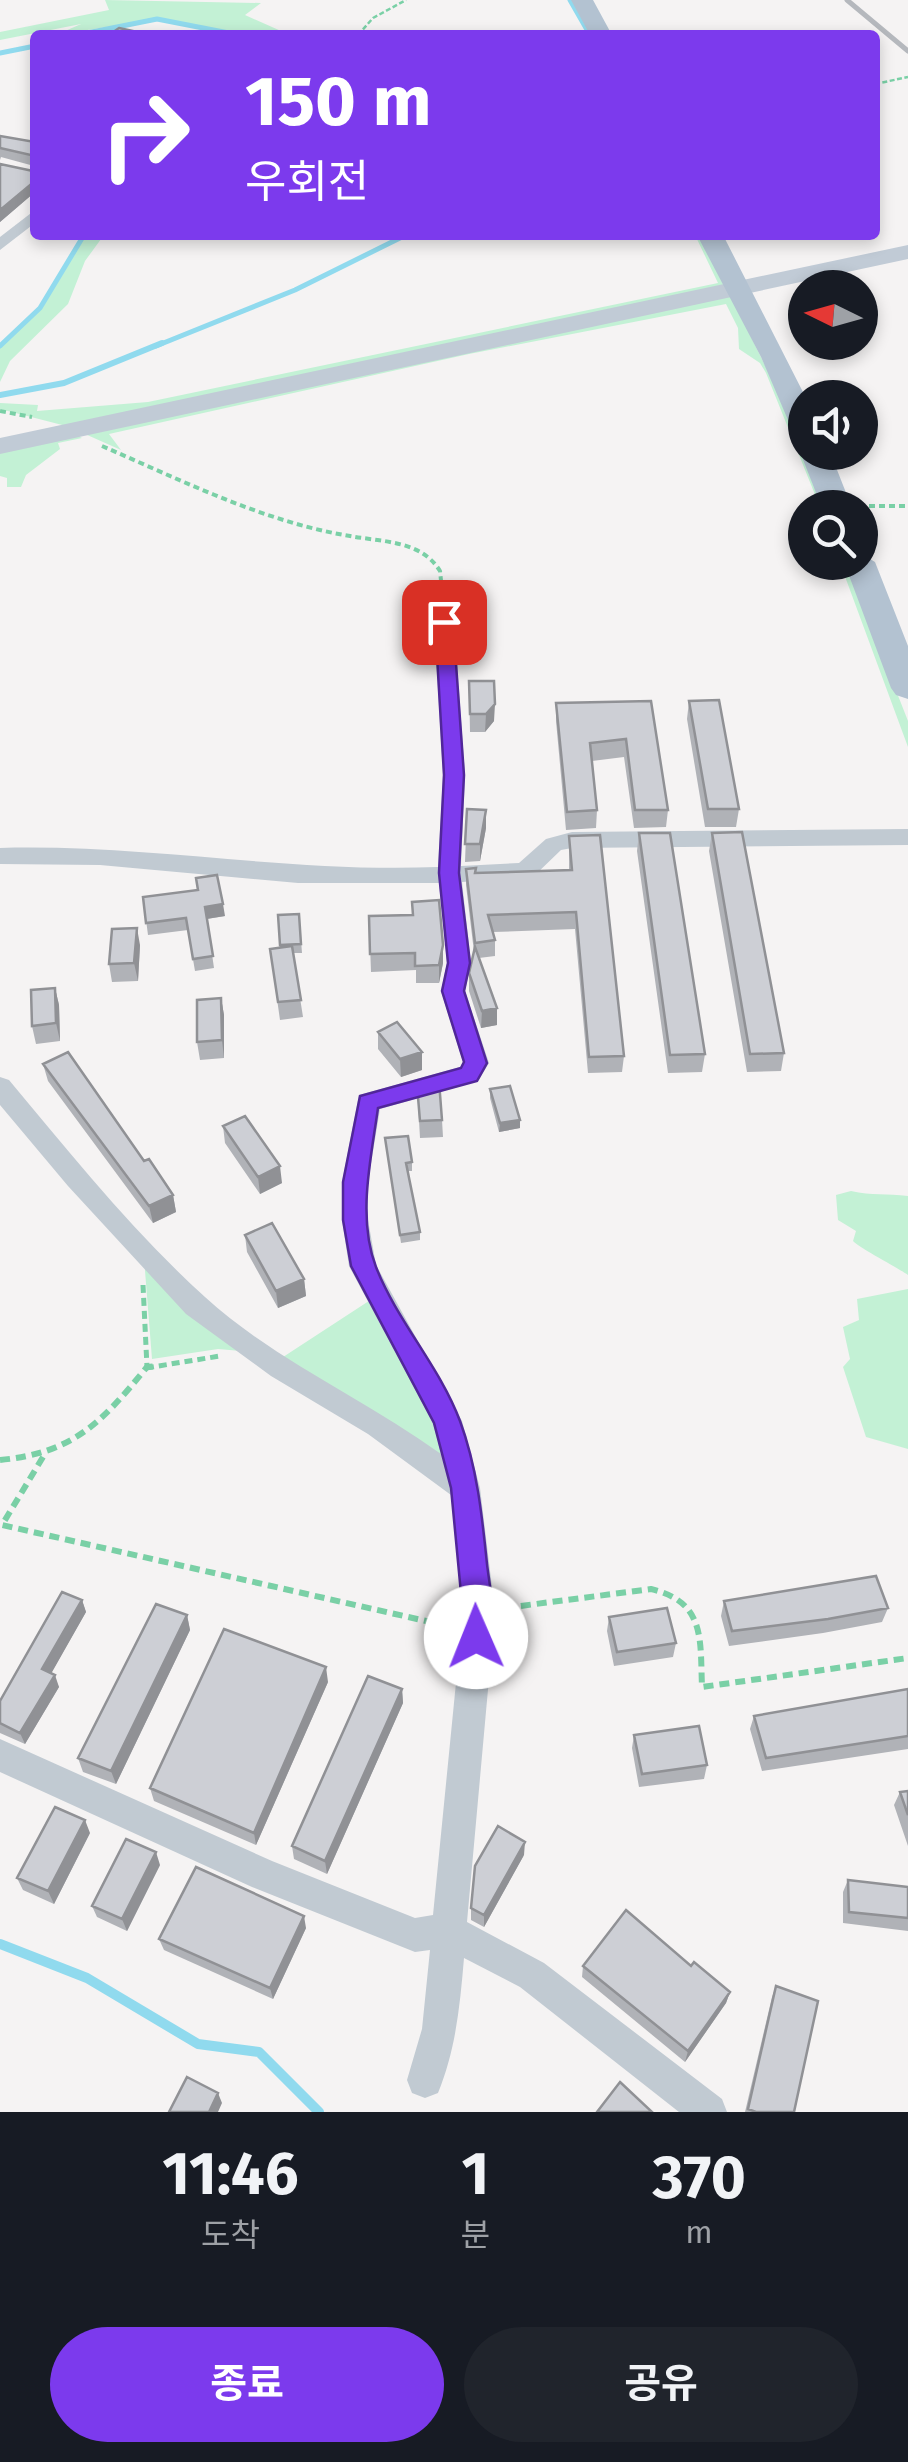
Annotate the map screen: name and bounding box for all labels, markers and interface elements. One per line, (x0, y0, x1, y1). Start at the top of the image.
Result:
text: 150 m (245, 60, 432, 144)
icon: right (80, 70, 210, 200)
text: 우회전 (245, 155, 369, 209)
north arrow (788, 270, 878, 360)
map controls (788, 270, 878, 580)
button: sound (788, 380, 878, 470)
button: search (788, 490, 878, 580)
pin (402, 580, 487, 665)
icon: arrive (417, 595, 472, 650)
position arrow (424, 1585, 528, 1689)
text: 11:46 (162, 2138, 299, 2210)
text: 1 (462, 2138, 489, 2210)
text: 370 (652, 2142, 746, 2214)
text: m (685, 2213, 713, 2251)
text: 도착 (201, 2216, 260, 2254)
text: 분 (461, 2216, 490, 2254)
button: 종료 (50, 2327, 444, 2442)
button: 공유 (464, 2327, 858, 2442)

